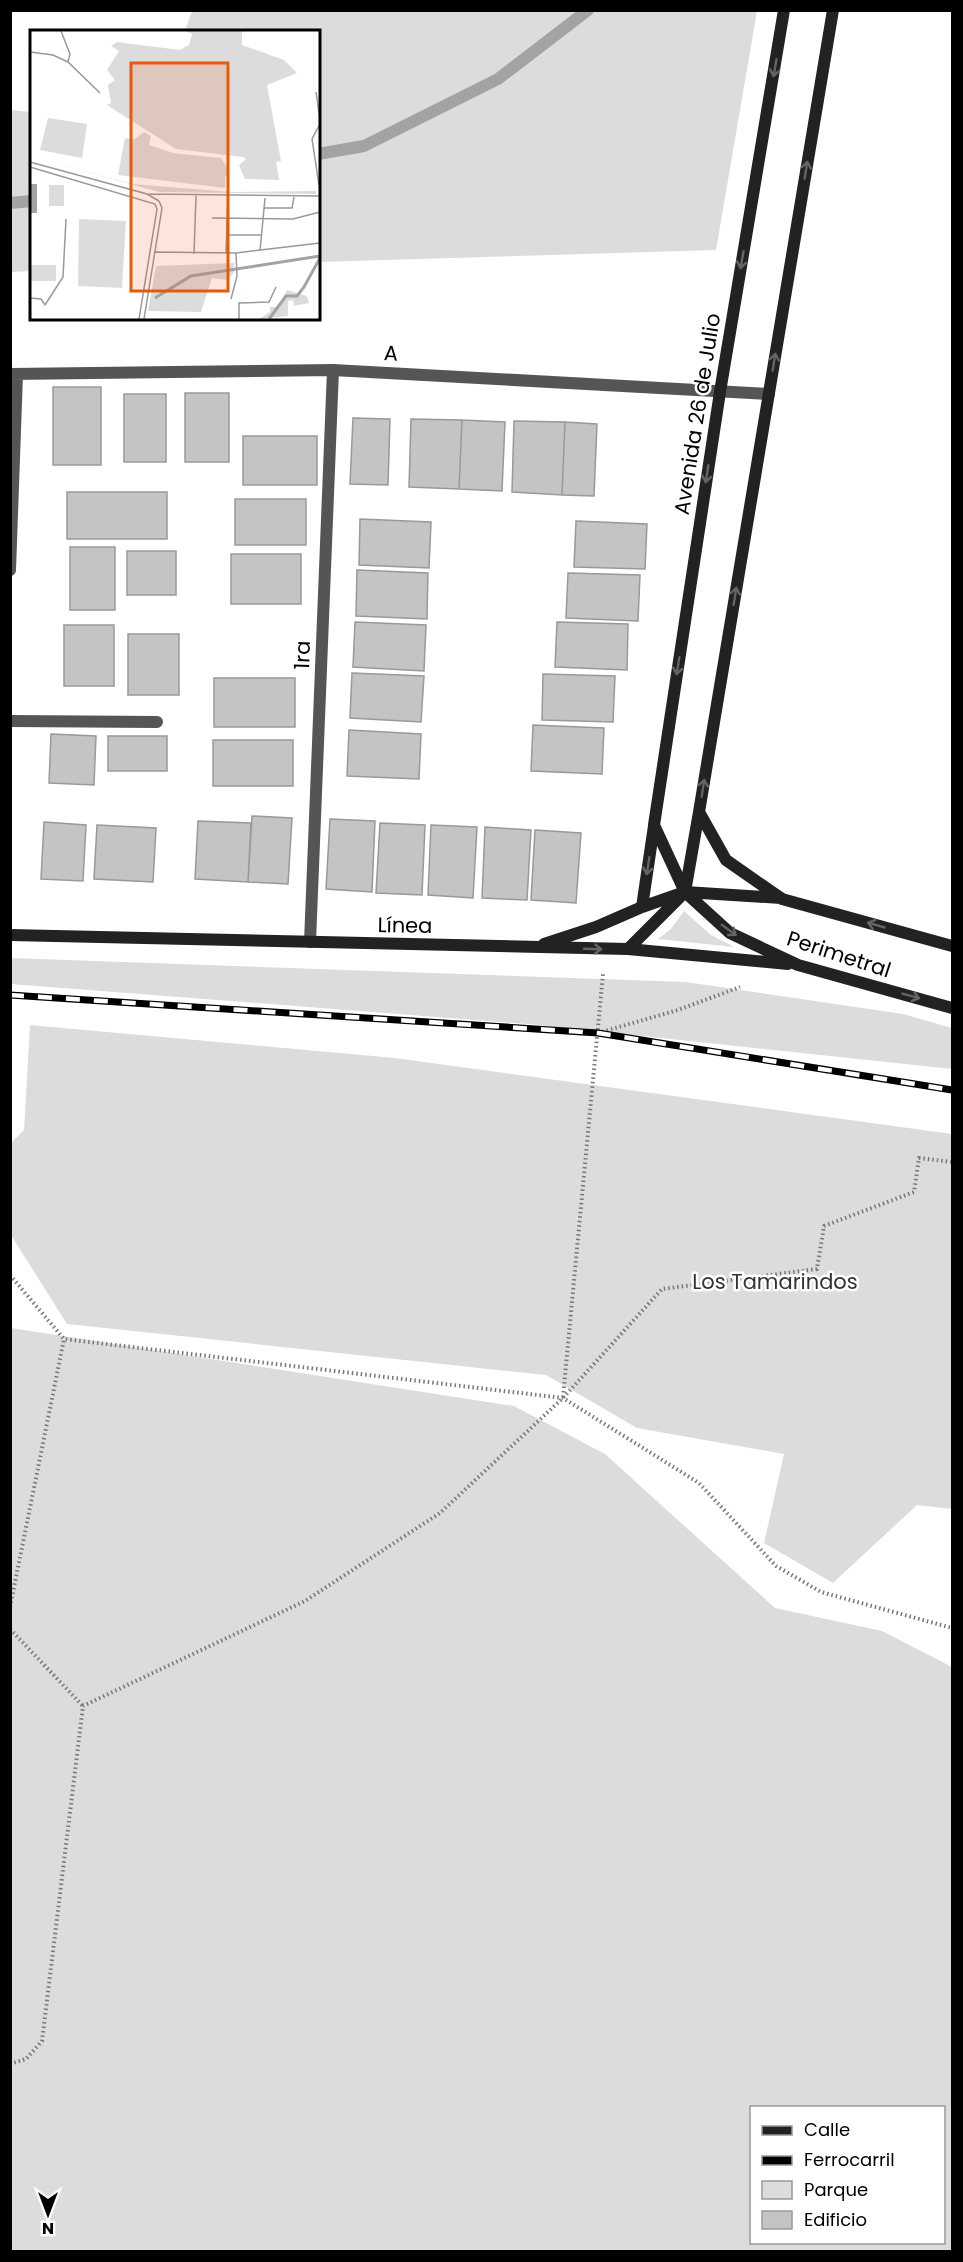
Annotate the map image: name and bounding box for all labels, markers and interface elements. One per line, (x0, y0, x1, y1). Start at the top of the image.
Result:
inset map (30, 30, 320, 320)
one-way arrow (769, 58, 780, 78)
one-way arrow (801, 160, 812, 180)
one-way arrow (736, 250, 747, 270)
street label: Avenida 26 de Julio (667, 311, 727, 517)
street label: A (383, 338, 399, 368)
one-way arrow (769, 353, 780, 372)
one-way arrow (702, 463, 713, 483)
one-way arrow (730, 586, 741, 606)
street label: 1ra (287, 640, 317, 670)
one-way arrow (672, 656, 683, 676)
one-way arrow (698, 779, 709, 798)
one-way arrow (642, 855, 653, 875)
street label: Línea (377, 910, 433, 940)
one-way arrow (867, 919, 886, 930)
one-way arrow (721, 923, 737, 936)
street label: Perimetral (783, 924, 895, 984)
one-way arrow (582, 943, 602, 955)
one-way arrow (901, 991, 920, 1002)
park label: Los Tamarindos (692, 1267, 858, 1296)
legend (750, 2106, 945, 2244)
text: Calle (804, 2117, 850, 2142)
text: Ferrocarril (804, 2147, 895, 2172)
text: Parque (804, 2177, 868, 2202)
north arrow (18, 2184, 78, 2244)
text: Edificio (804, 2207, 867, 2232)
text: N (42, 2217, 54, 2240)

